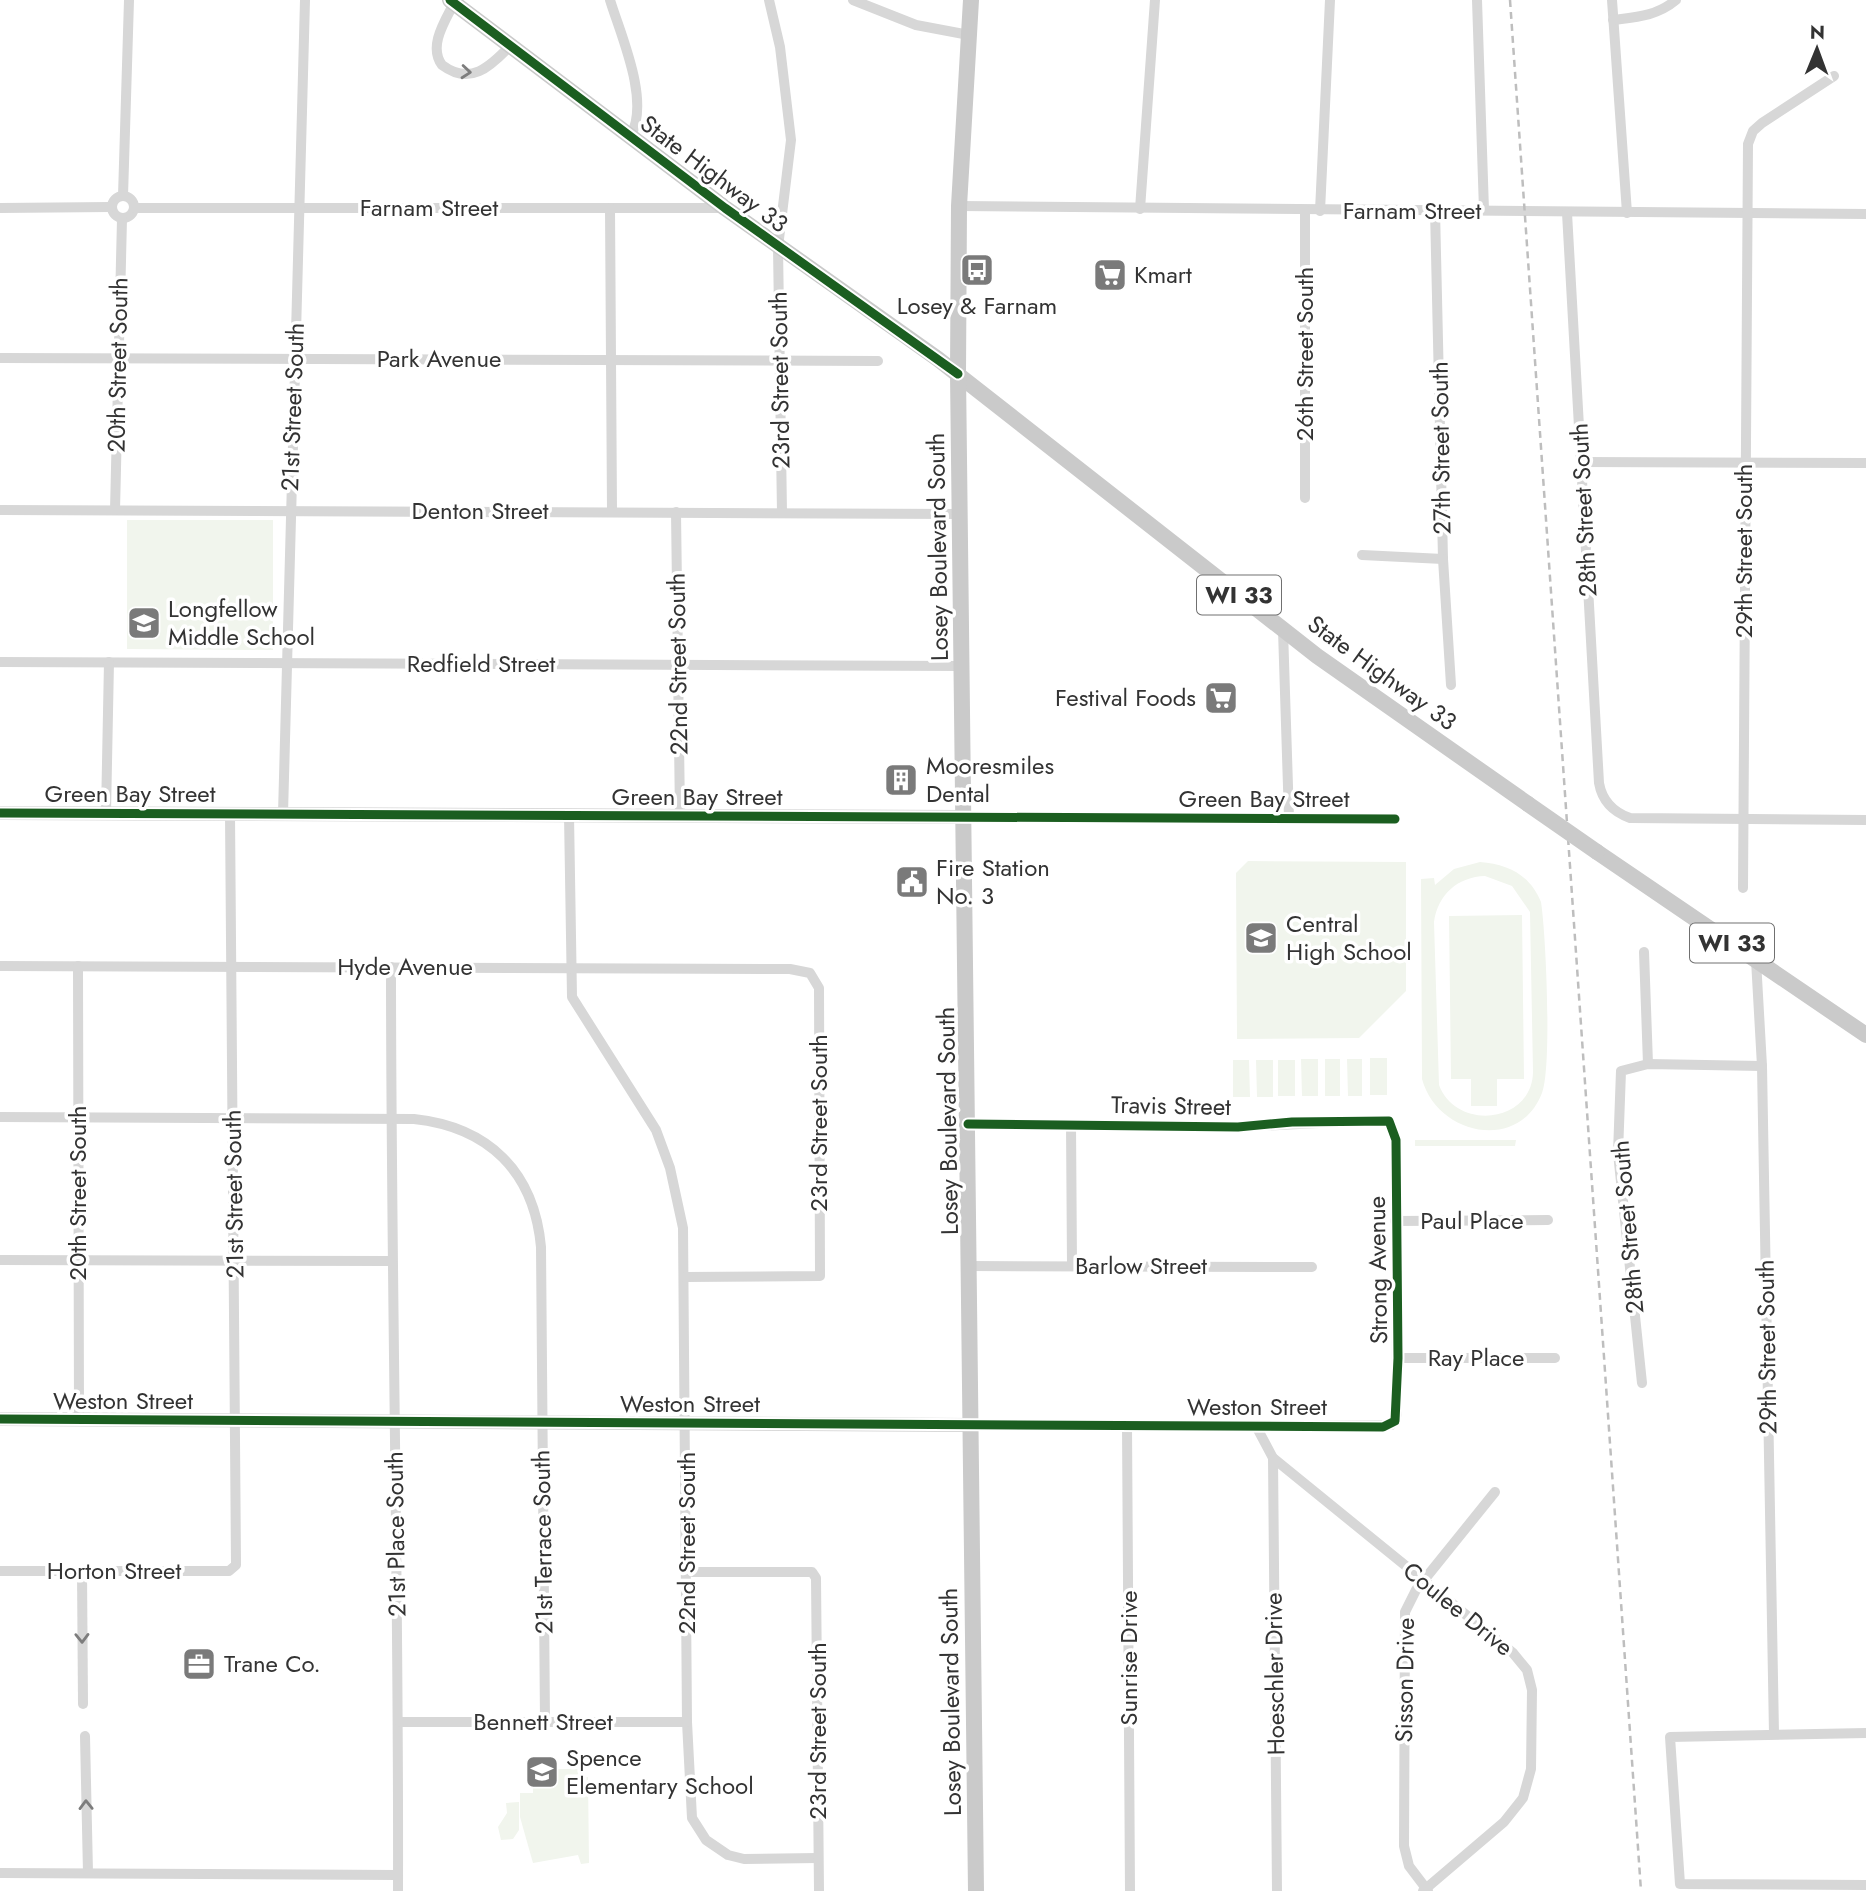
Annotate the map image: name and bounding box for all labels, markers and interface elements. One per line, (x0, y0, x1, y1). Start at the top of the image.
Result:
north arrow (1782, 14, 1852, 84)
text: N (1810, 19, 1825, 46)
one-way arrow (461, 64, 472, 79)
street label: State Highway 33 (633, 106, 796, 241)
street label: Farnam Street (360, 190, 498, 225)
street label: Farnam Street (1343, 193, 1481, 228)
bus stop icon: Losey & Farnam (958, 251, 996, 289)
supermarket icon: Kmart (1091, 256, 1129, 294)
place label: Kmart (1134, 257, 1192, 292)
street label: 26th Street South (1287, 267, 1322, 441)
street label: 20th Street South (98, 277, 137, 453)
place label: Losey & Farnam (897, 288, 1057, 323)
street label: 23rd Street South (760, 291, 799, 469)
street label: 21st Street South (272, 322, 313, 492)
street label: Park Avenue (377, 341, 501, 376)
street label: 27th Street South (1421, 361, 1460, 535)
street label: 28th Street South (1561, 422, 1606, 598)
street label: Losey Boulevard South (918, 433, 957, 661)
street label: 29th Street South (1726, 464, 1761, 638)
street label: Denton Street (411, 493, 549, 528)
street label: 22nd Street South (658, 572, 697, 756)
road number: WI 33 (1197, 576, 1281, 614)
place label: Longfellow Middle School (168, 591, 315, 654)
school or university icon: Longfellow Middle School (125, 604, 163, 642)
street label: State Highway 33 (1300, 606, 1464, 739)
street label: Redfield Street (407, 646, 556, 681)
supermarket icon: Festival Foods (1202, 679, 1240, 717)
place label: Festival Foods (1055, 680, 1196, 715)
place label: Mooresmiles Dental (926, 748, 1054, 811)
building icon: Mooresmiles Dental (882, 761, 920, 799)
street label: Green Bay Street (45, 776, 216, 811)
street label: Green Bay Street (612, 779, 783, 814)
street label: Green Bay Street (1179, 781, 1350, 816)
place label: Fire Station No. 3 (936, 850, 1050, 913)
public building icon: Fire Station No. 3 (893, 863, 931, 901)
place label: Central High School (1286, 906, 1412, 969)
school or university icon: Central High School (1242, 919, 1280, 957)
road number: WI 33 (1690, 924, 1774, 962)
street label: Hyde Avenue (337, 949, 473, 984)
street label: Losey Boulevard South (928, 1007, 967, 1235)
street label: 23rd Street South (801, 1034, 836, 1212)
street label: Travis Street (1111, 1087, 1231, 1124)
street label: 20th Street South (60, 1105, 95, 1281)
street label: 21st Street South (215, 1109, 252, 1279)
street label: 28th Street South (1602, 1139, 1653, 1315)
street label: Strong Avenue (1359, 1196, 1396, 1344)
street label: Paul Place (1420, 1203, 1524, 1238)
street label: Barlow Street (1075, 1248, 1207, 1283)
street label: 29th Street South (1747, 1259, 1786, 1435)
street label: Ray Place (1428, 1340, 1524, 1375)
street label: Weston Street (53, 1383, 193, 1418)
street label: Weston Street (620, 1386, 760, 1421)
street label: Weston Street (1187, 1389, 1327, 1424)
street label: 21st Terrace South (523, 1449, 562, 1635)
street label: 21st Place South (377, 1451, 414, 1617)
street label: 22nd Street South (669, 1452, 704, 1634)
street label: Horton Street (47, 1553, 181, 1588)
street label: Coulee Drive (1396, 1553, 1521, 1664)
street label: Losey Boulevard South (931, 1588, 970, 1816)
street label: Sunrise Drive (1111, 1590, 1146, 1726)
street label: Hoeschler Drive (1256, 1592, 1293, 1756)
street label: Sisson Drive (1386, 1617, 1423, 1743)
one-way arrow (74, 1633, 90, 1644)
street label: 23rd Street South (800, 1642, 835, 1820)
office icon: Trane Co. (180, 1645, 218, 1683)
place label: Trane Co. (224, 1646, 321, 1681)
street label: Bennett Street (473, 1704, 613, 1739)
place label: Spence Elementary School (566, 1740, 754, 1803)
school or university icon: Spence Elementary School (523, 1753, 561, 1791)
one-way arrow (79, 1799, 94, 1810)

